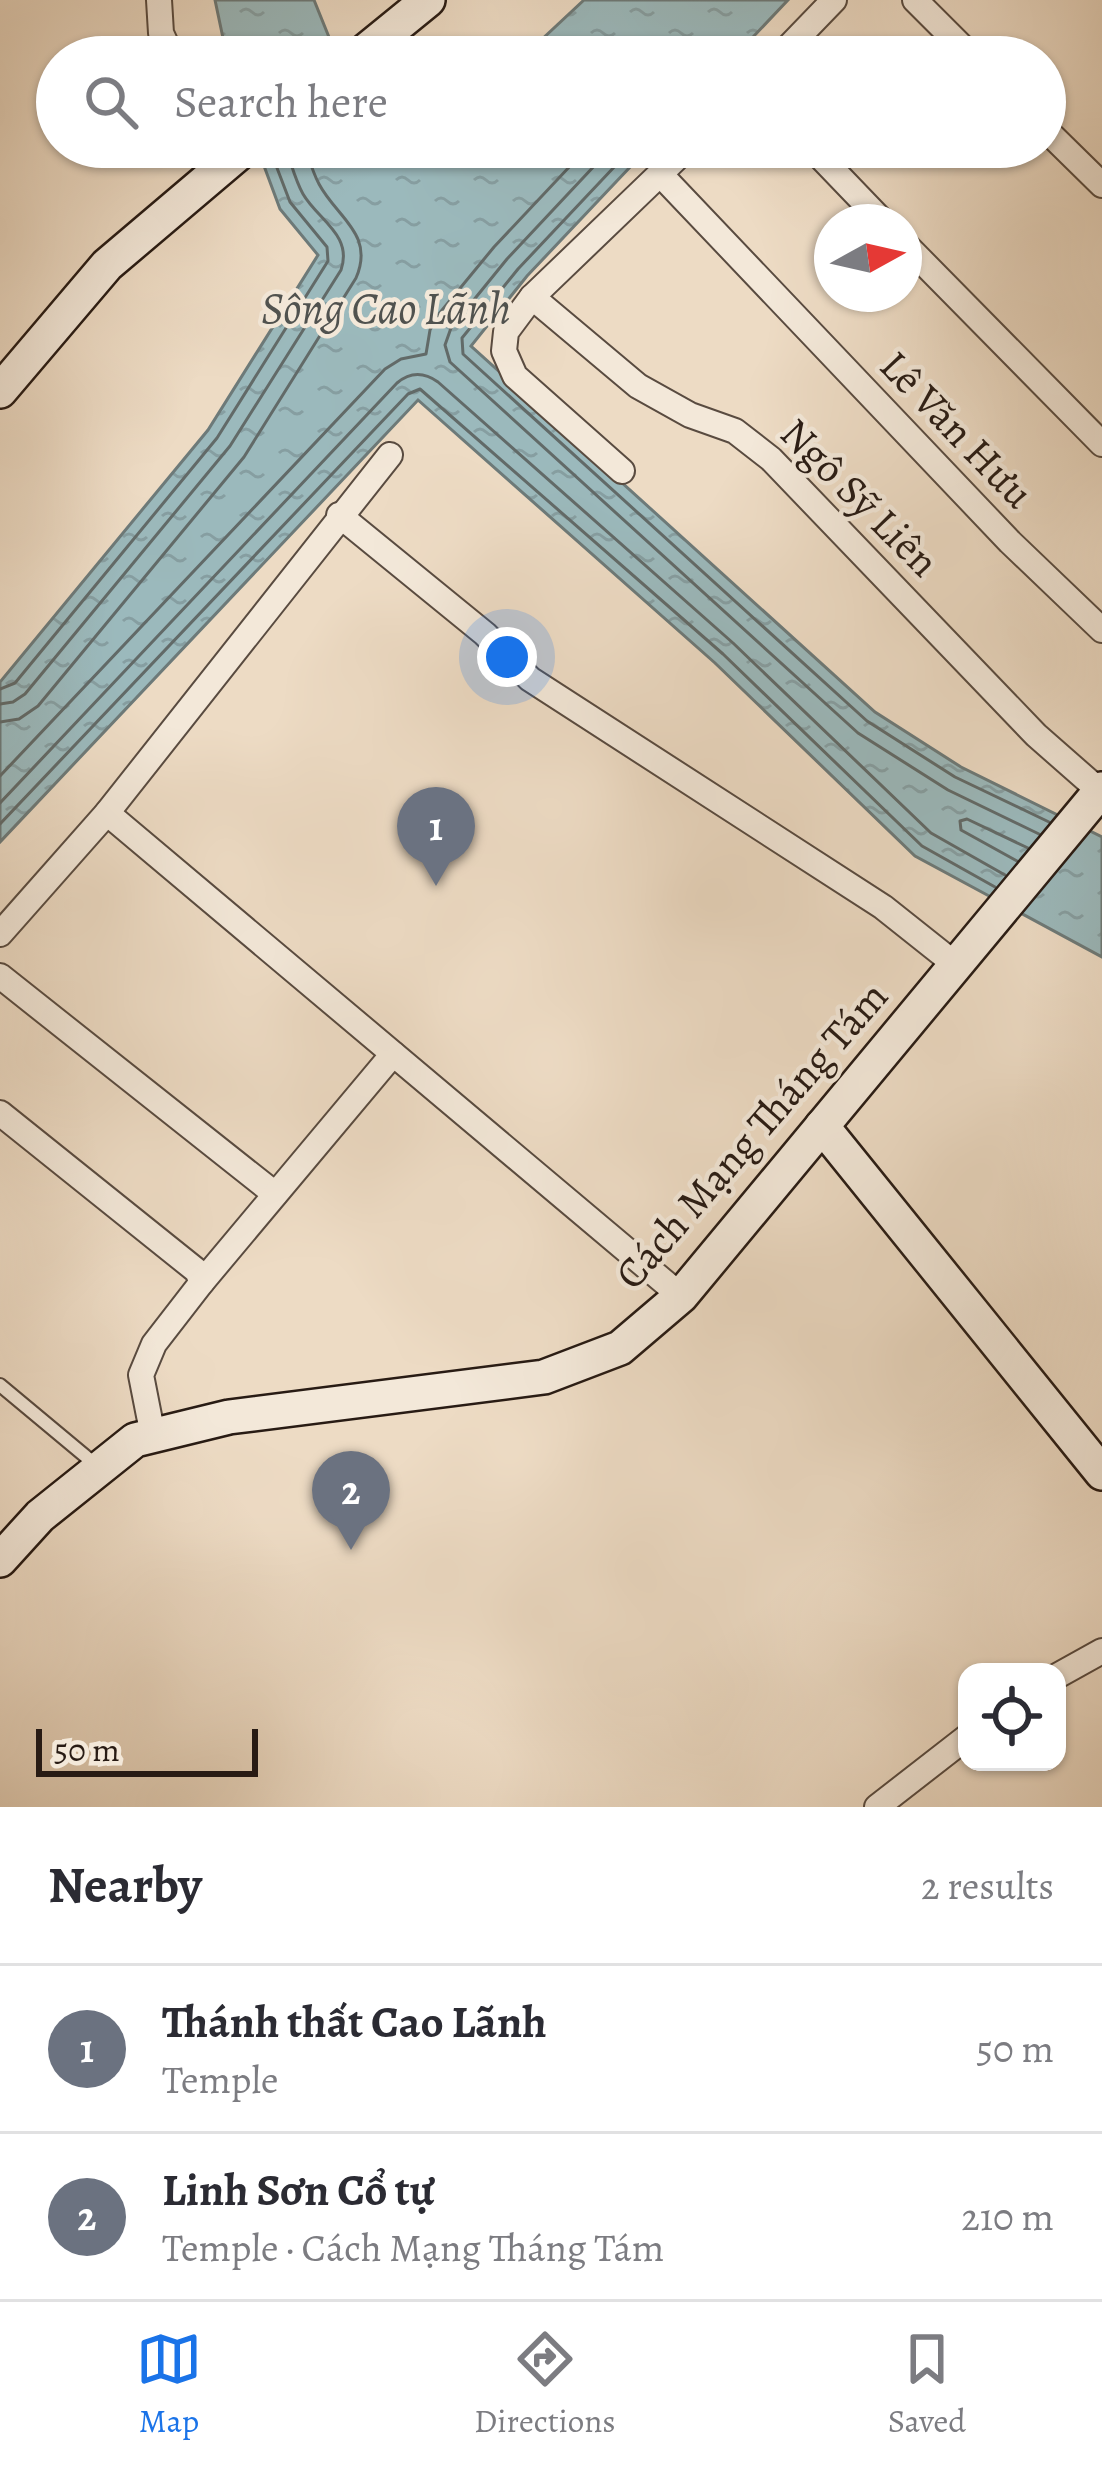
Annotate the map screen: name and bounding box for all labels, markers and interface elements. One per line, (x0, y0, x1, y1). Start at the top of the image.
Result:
search box (36, 36, 1066, 168)
icon: search (78, 69, 144, 135)
text: Search here (174, 71, 388, 133)
north arrow (814, 204, 922, 312)
water label: Sông Cao Lãnh (261, 277, 511, 339)
street label: Lê Văn Hưu (867, 338, 1047, 521)
street label: Ngô Sỹ Liên (768, 405, 952, 589)
your location (477, 627, 537, 687)
pin: 1 (397, 787, 475, 886)
street label: Cách Mạng Tháng Tám (601, 969, 901, 1301)
pin: 2 (312, 1451, 390, 1550)
map controls (958, 1663, 1066, 1771)
button: locate (958, 1663, 1066, 1771)
scale bar (36, 1723, 258, 1776)
text: 50 m (54, 1727, 120, 1772)
text: Nearby (48, 1850, 202, 1920)
text: 2 results (921, 1859, 1054, 1912)
text: Thánh thất Cao Lãnh (162, 1991, 547, 2053)
text: 1 (80, 2022, 94, 2075)
text: 50 m (976, 2022, 1054, 2075)
text: Temple (162, 2053, 278, 2106)
text: Linh Sơn Cổ tự (162, 2159, 435, 2221)
text: 2 (78, 2190, 96, 2243)
text: 210 m (961, 2190, 1054, 2243)
text: Temple · Cách Mạng Tháng Tám (162, 2221, 664, 2274)
tab: Map (136, 2326, 202, 2443)
tab: Directions (474, 2326, 616, 2443)
tab: Saved (888, 2326, 966, 2443)

